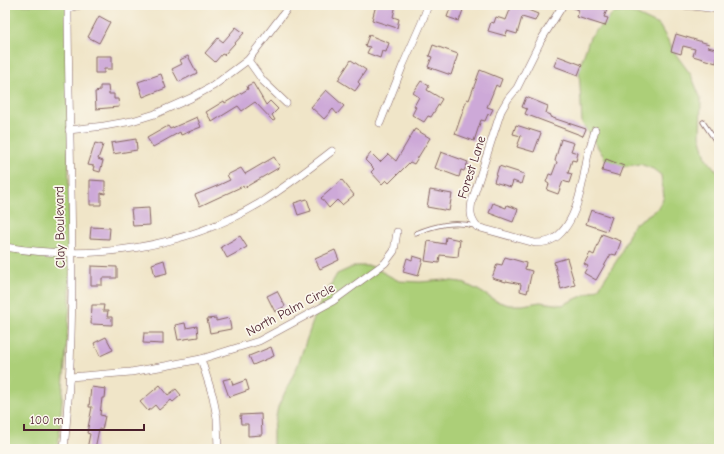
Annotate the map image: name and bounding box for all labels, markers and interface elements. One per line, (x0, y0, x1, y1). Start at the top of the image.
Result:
street label: Forest Lane (454, 133, 489, 200)
street label: Clay Boulevard (51, 186, 68, 268)
street label: North Palm Circle (243, 280, 338, 339)
scale bar (24, 406, 144, 432)
text: 100 m (30, 413, 63, 427)

